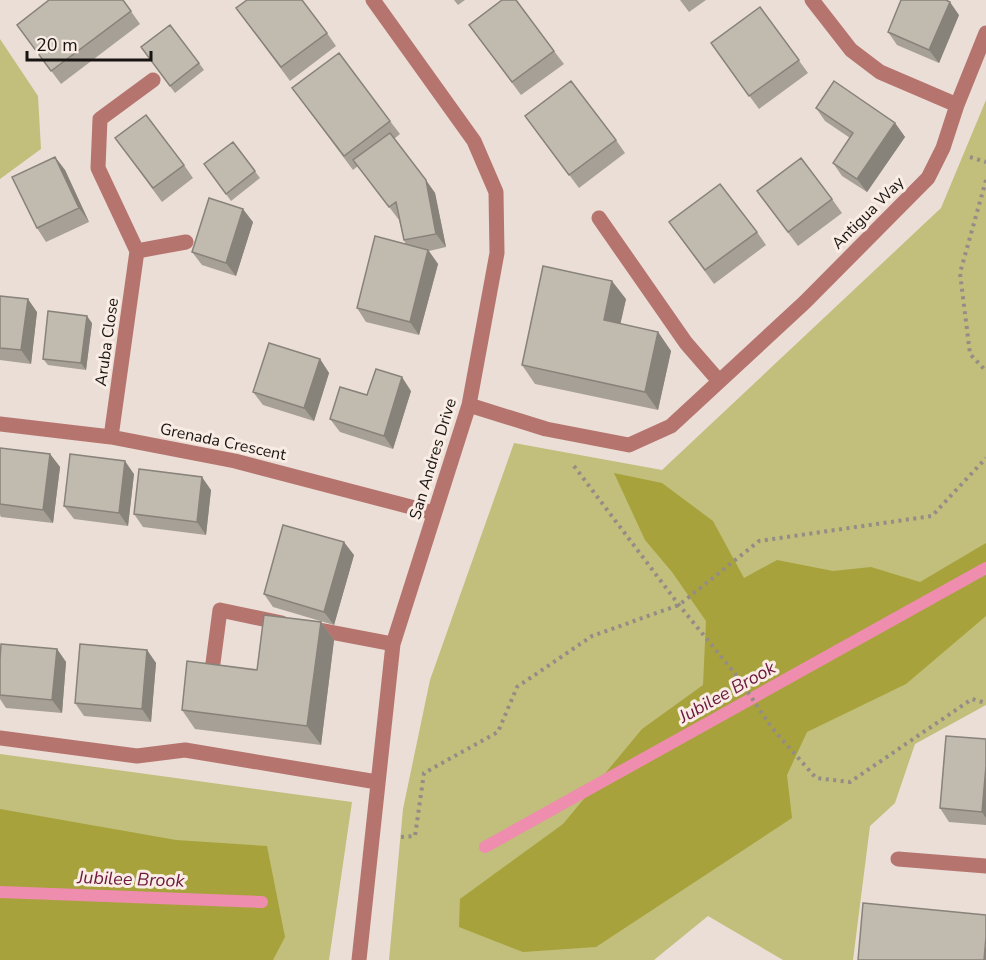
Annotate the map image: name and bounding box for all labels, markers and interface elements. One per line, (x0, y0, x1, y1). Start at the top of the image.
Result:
scale bar (27, 24, 152, 62)
text: 20 m (36, 33, 78, 57)
street label: Antigua Way (827, 171, 910, 254)
street label: Aruba Close (90, 296, 124, 388)
street label: San Andres Drive (404, 396, 462, 522)
street label: Grenada Crescent (158, 418, 288, 466)
water label: Jubilee Brook (673, 655, 781, 729)
water label: Jubilee Brook (76, 865, 186, 893)

